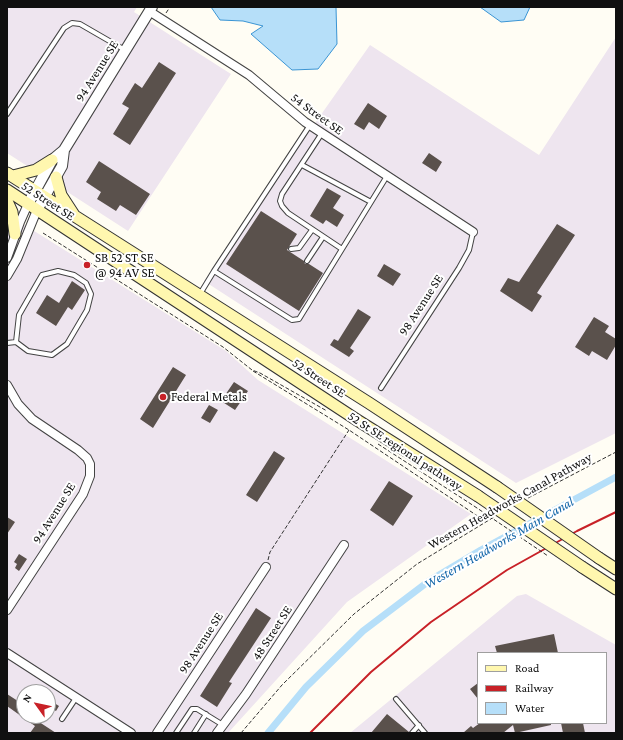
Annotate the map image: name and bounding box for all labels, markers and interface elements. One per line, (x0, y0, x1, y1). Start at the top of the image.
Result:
street label: 94 Avenue SE (72, 37, 122, 105)
street label: 54 Street SE (288, 90, 346, 138)
street label: 52 Street SE (18, 178, 78, 224)
place label: SB 52 ST SE @ 94 AV SE (95, 250, 155, 281)
marker: SB 52 ST SE @ 94 AV SE (82, 260, 92, 270)
street label: 98 Avenue SE (395, 271, 447, 339)
street label: 52 Street SE (289, 355, 349, 401)
place label: Federal Metals (171, 389, 247, 405)
marker: Federal Metals (158, 392, 168, 402)
street label: 52 St SE regional pathway (345, 408, 465, 494)
street label: Western Headworks Canal Pathway (425, 449, 595, 553)
street label: 94 Avenue SE (29, 479, 79, 547)
water label: Western Headworks Main Canal (421, 493, 577, 593)
street label: 48 Street SE (249, 603, 295, 663)
street label: 98 Avenue SE (175, 609, 227, 677)
legend (477, 652, 607, 724)
text: Road (515, 661, 539, 675)
text: Railway (515, 681, 553, 695)
north arrow (16, 684, 56, 724)
text: N (20, 692, 34, 704)
text: Water (515, 701, 544, 715)

